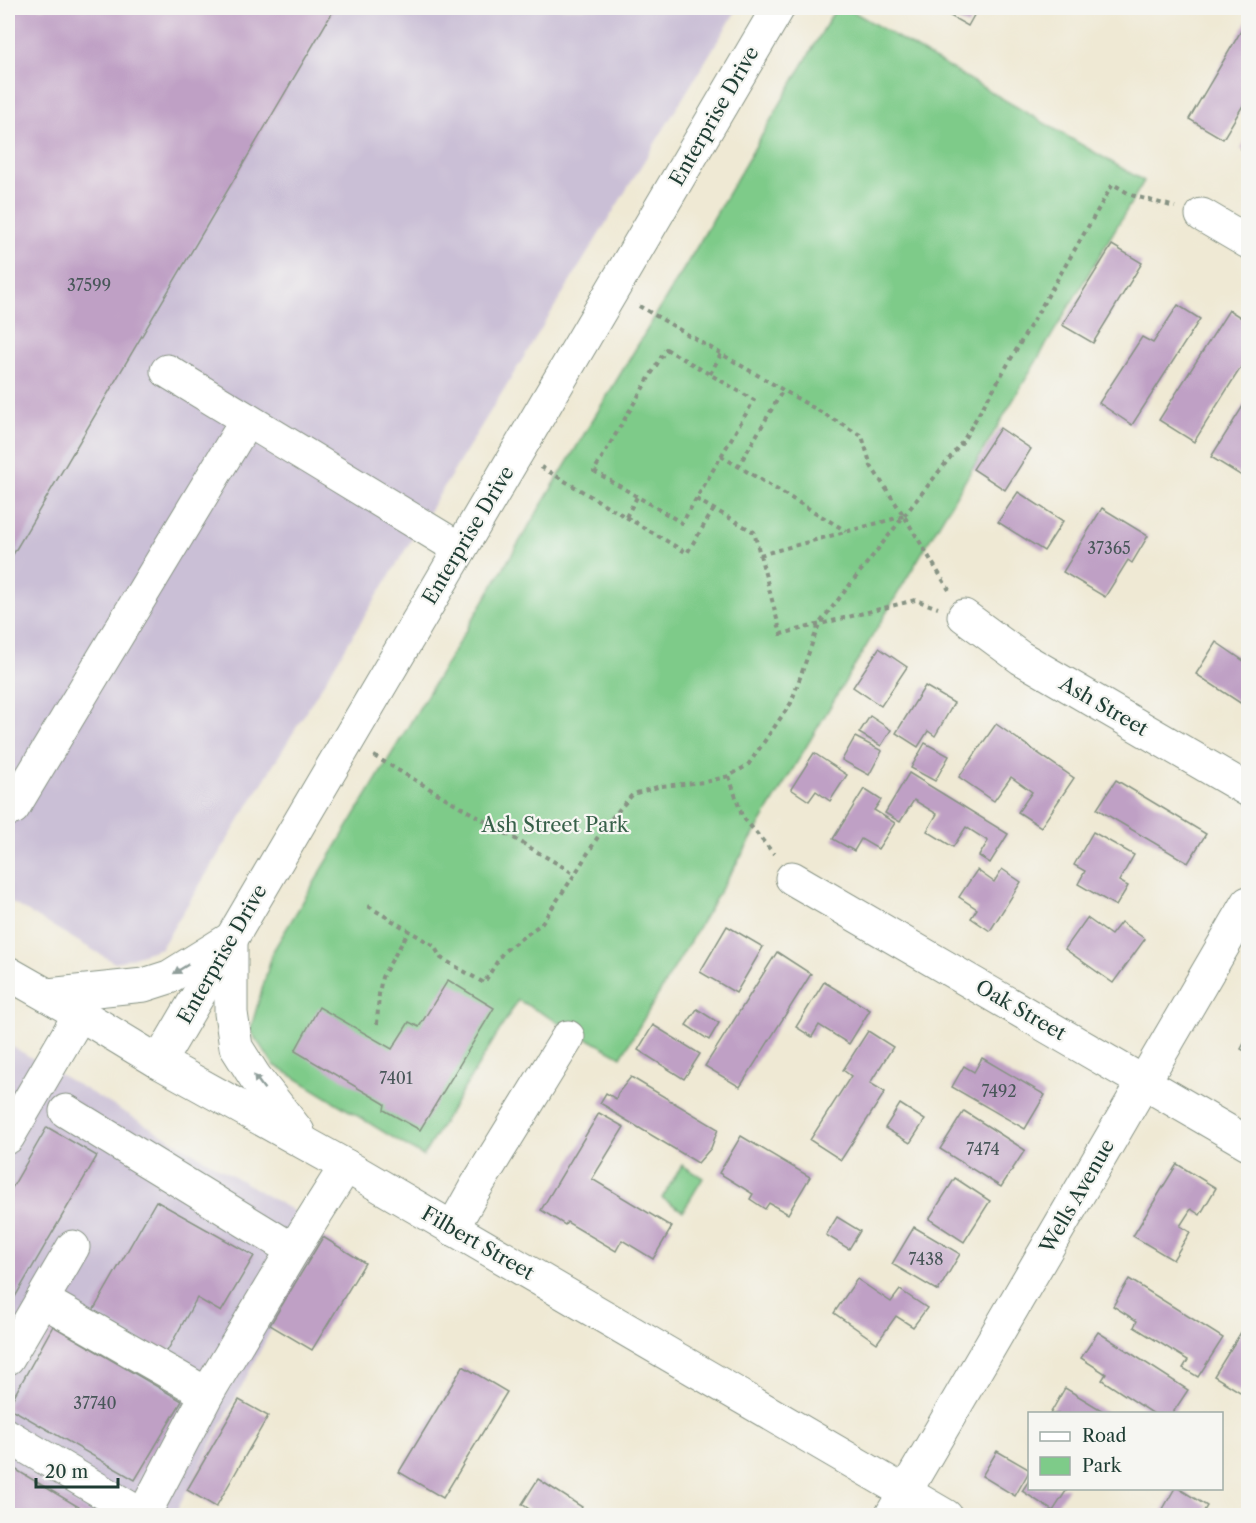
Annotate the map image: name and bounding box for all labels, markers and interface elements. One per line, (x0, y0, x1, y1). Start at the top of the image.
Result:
street label: Enterprise Drive (664, 42, 764, 190)
house number: 37599 (67, 275, 111, 295)
street label: Enterprise Drive (417, 462, 519, 608)
house number: 37365 (1087, 538, 1131, 558)
street label: Ash Street (1055, 671, 1152, 741)
park label: Ash Street Park (481, 813, 630, 837)
street label: Enterprise Drive (172, 880, 272, 1028)
one-way arrow (173, 964, 189, 975)
street label: Oak Street (972, 975, 1070, 1045)
house number: 7401 (379, 1068, 413, 1088)
one-way arrow (253, 1074, 265, 1089)
house number: 7492 (981, 1081, 1017, 1101)
street label: Wells Avenue (1034, 1135, 1119, 1258)
house number: 7474 (966, 1139, 1000, 1159)
street label: Filbert Street (418, 1201, 538, 1285)
house number: 7438 (909, 1249, 943, 1269)
house number: 37740 (73, 1393, 117, 1413)
legend (1028, 1412, 1223, 1490)
text: Road (1082, 1425, 1127, 1447)
scale bar (36, 1451, 118, 1489)
text: Park (1082, 1455, 1123, 1477)
text: 20 m (45, 1461, 89, 1483)

